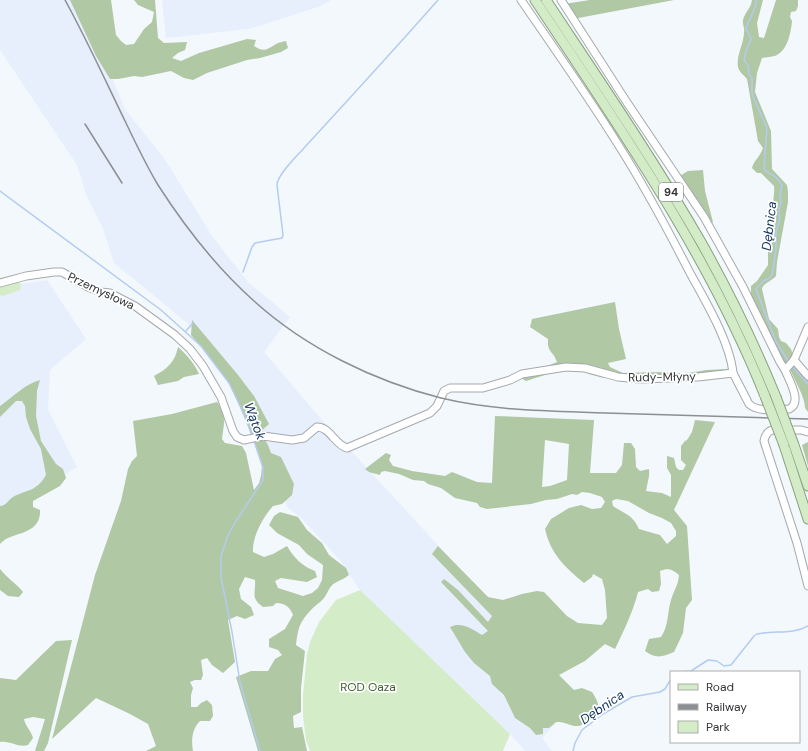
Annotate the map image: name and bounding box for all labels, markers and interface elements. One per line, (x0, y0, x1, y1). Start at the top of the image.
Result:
road number: 94 (659, 183, 683, 201)
water label: Dębnica (758, 200, 780, 252)
street label: Przemysłowa (65, 269, 137, 313)
street label: Rudy-Młyny (628, 368, 696, 386)
water label: Wątok (240, 400, 270, 442)
legend (670, 671, 800, 743)
park label: ROD Oaza (340, 679, 396, 695)
text: Road (706, 679, 734, 695)
water label: Dębnica (577, 686, 627, 728)
text: Railway (706, 699, 747, 715)
text: Park (706, 719, 730, 735)

